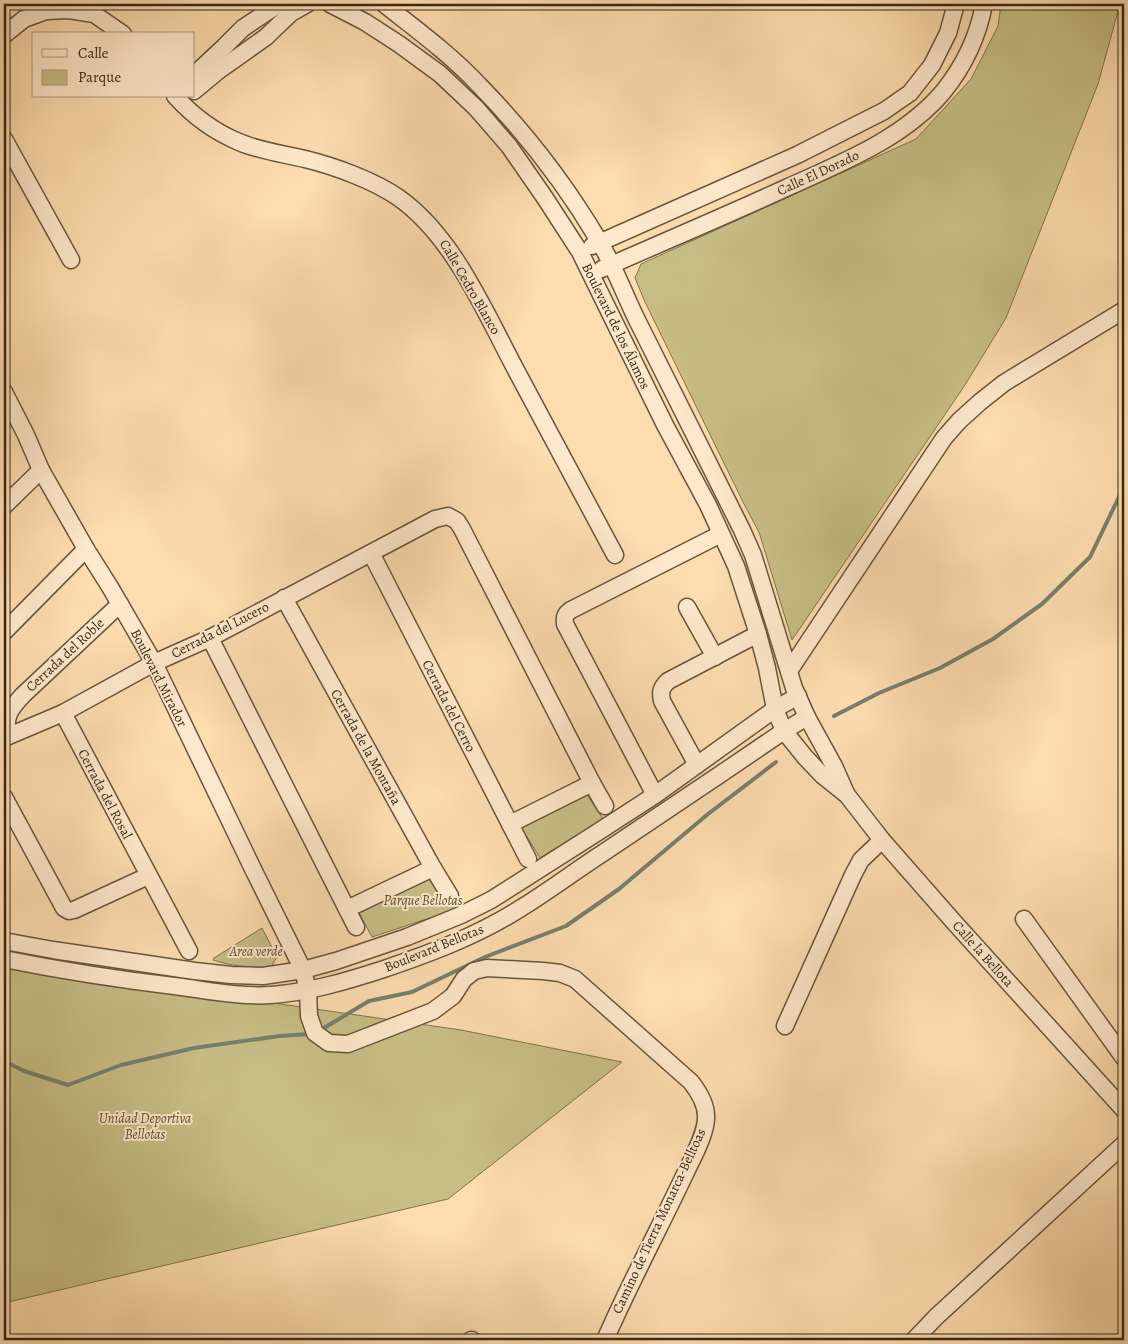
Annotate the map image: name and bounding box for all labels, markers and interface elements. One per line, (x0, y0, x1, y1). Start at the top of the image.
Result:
legend (32, 32, 195, 98)
text: Calle (78, 43, 109, 63)
text: Parque (78, 67, 121, 87)
street label: Calle El Dorado (774, 146, 862, 200)
street label: Calle Cedro Blanco (435, 236, 505, 338)
street label: Boulevard de los Álamos (577, 260, 655, 392)
street label: Cerrada del Lucero (168, 597, 272, 663)
street label: Cerrada del Roble (22, 614, 108, 696)
street label: Boulevard Mirador (126, 626, 192, 731)
street label: Cerrada del Cerro (418, 657, 480, 755)
street label: Cerrada de la Montaña (326, 686, 406, 809)
street label: Cerrada del Rosal (73, 746, 137, 843)
park label: Parque Bellotas (384, 891, 463, 910)
street label: Calle la Bellota (948, 917, 1018, 992)
street label: Boulevard Bellotas (382, 919, 486, 977)
park label: Area verde (229, 942, 282, 961)
park label: Unidad Deportiva Bellotas (99, 1109, 192, 1144)
street label: Camino de Tierra Monarca-Belltoas (608, 1125, 710, 1317)

